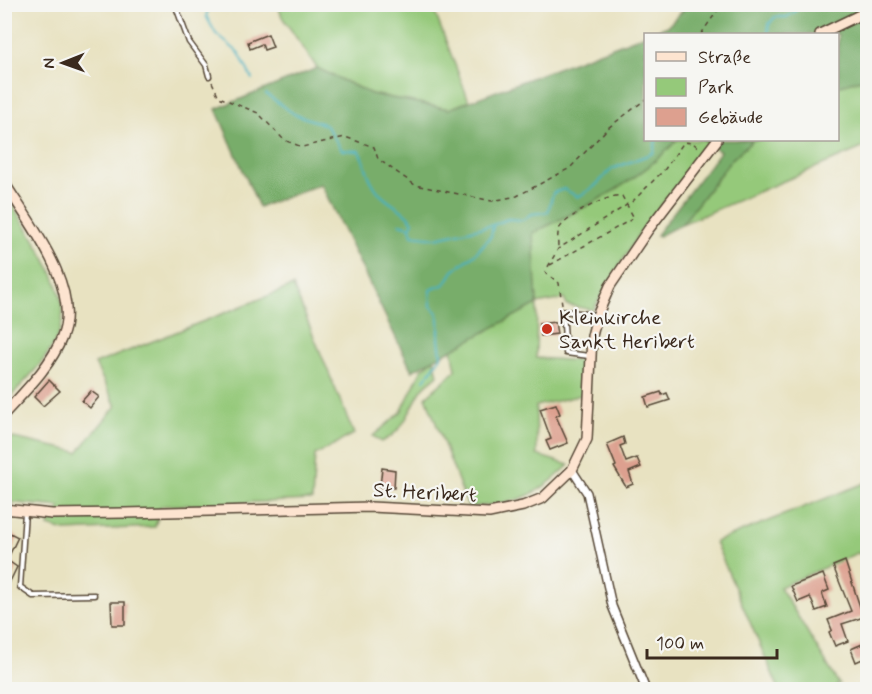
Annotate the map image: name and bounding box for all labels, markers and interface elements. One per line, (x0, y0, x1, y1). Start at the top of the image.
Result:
north arrow (33, 33, 93, 93)
legend (644, 33, 839, 141)
text: Straße (698, 46, 751, 70)
text: N (39, 58, 60, 69)
text: Park (698, 76, 734, 100)
text: Gebäude (698, 106, 763, 130)
place label: Kleinkirche Sankt Heribert (559, 304, 695, 356)
marker: Kleinkirche Sankt Heribert (540, 322, 554, 336)
street label: St. Heribert (372, 476, 478, 510)
scale bar (647, 622, 778, 660)
text: 100 m (656, 632, 704, 656)

